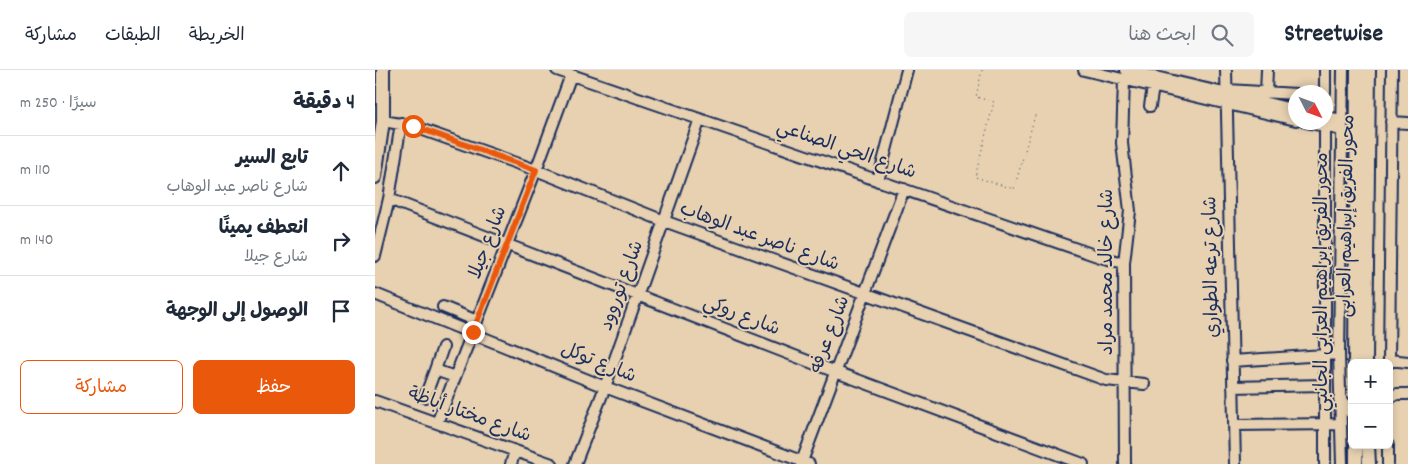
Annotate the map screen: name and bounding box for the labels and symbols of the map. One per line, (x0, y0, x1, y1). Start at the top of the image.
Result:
north arrow (1288, 85, 1333, 130)
street label: شارع الحي الصناعي (773, 114, 919, 188)
street label: محور الفريق إبراهيم العرابى (1333, 114, 1363, 318)
route start (402, 115, 425, 138)
street label: محور الفريق إبراهيم العرابى الجانبي (1310, 152, 1337, 412)
street label: شارع خالد محمد مراد (1095, 189, 1122, 355)
street label: شارع ترعه الطواري (1198, 196, 1228, 338)
street label: شارع ناصر عبد الوهاب (675, 197, 843, 279)
street label: شارع جيلا (463, 203, 515, 283)
street label: شارع توروود (594, 237, 652, 335)
street label: شارع روكي (699, 290, 783, 344)
street label: شارع عرفه (804, 292, 858, 378)
route end (462, 321, 485, 344)
street label: شارع توكل (556, 337, 640, 391)
street label: شارع مختار أباظة (404, 381, 534, 451)

